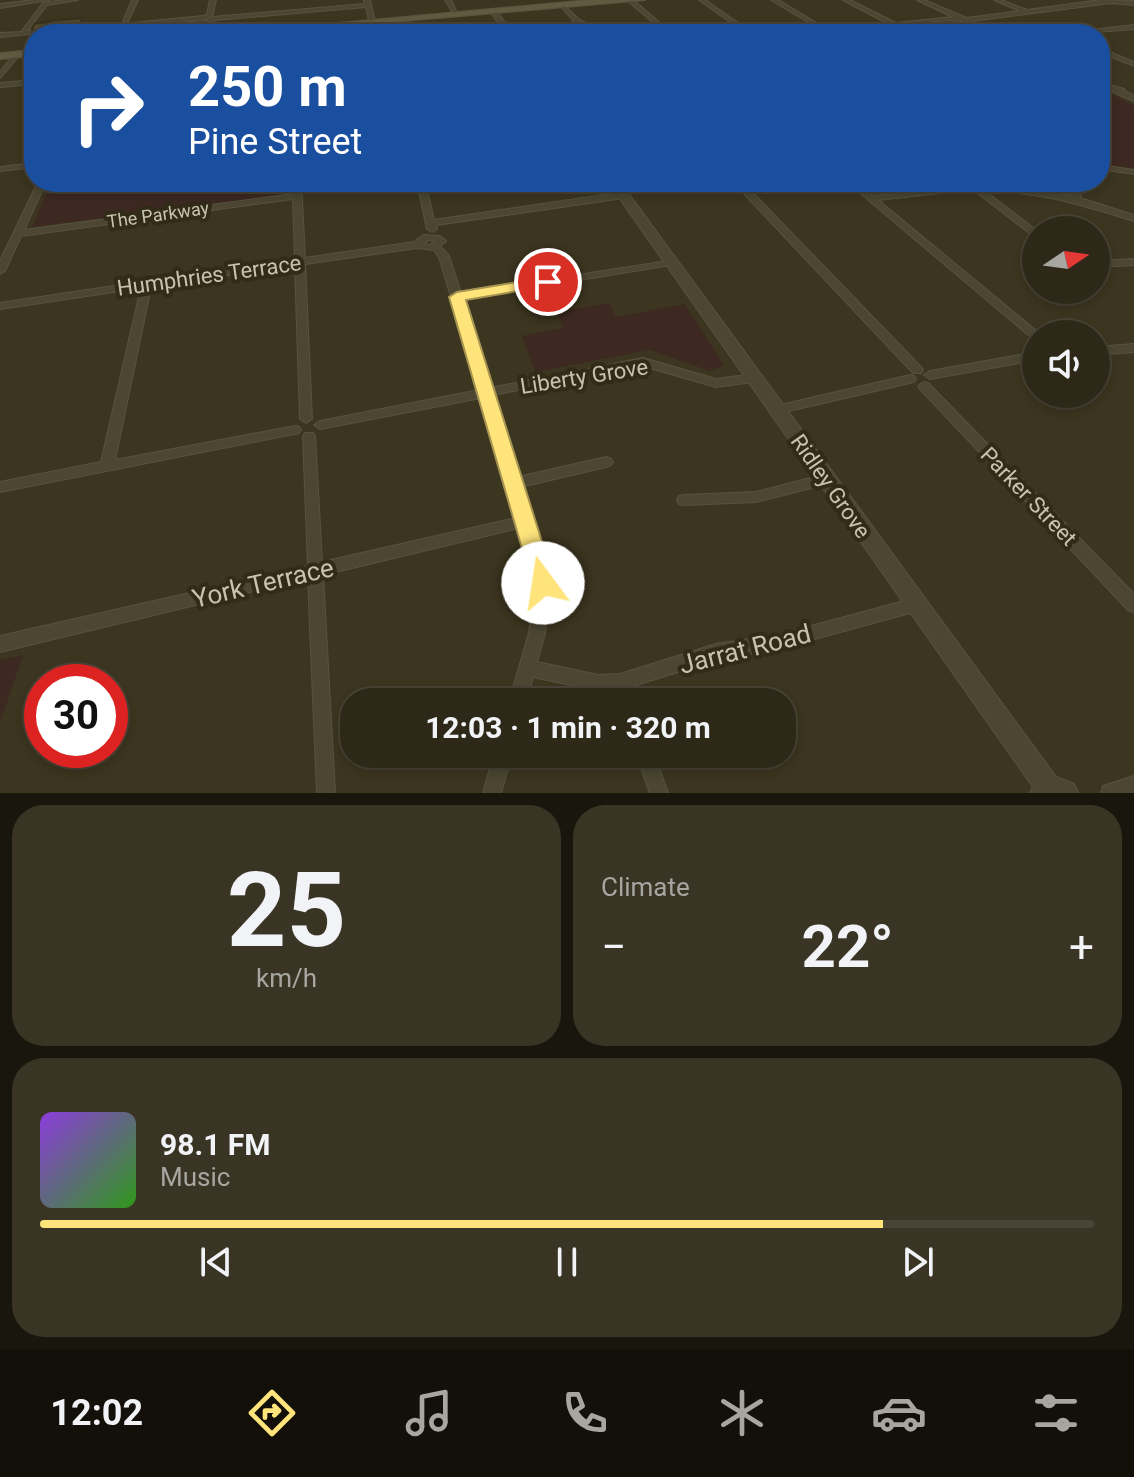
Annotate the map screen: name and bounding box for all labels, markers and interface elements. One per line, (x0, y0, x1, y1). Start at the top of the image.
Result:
text: 250 m (188, 54, 347, 120)
icon: right (56, 56, 160, 160)
text: Pine Street (188, 121, 362, 163)
street label: The Parkway (106, 197, 211, 232)
north arrow (1022, 216, 1110, 304)
map controls (1022, 216, 1110, 408)
pin (514, 248, 582, 316)
street label: Humphries Terrace (115, 250, 303, 301)
icon: arrive (526, 260, 570, 304)
button: sound (1022, 320, 1110, 408)
street label: Liberty Grove (518, 354, 650, 399)
street label: Ridley Grove (786, 430, 875, 543)
street label: Parker Street (976, 442, 1082, 551)
position arrow (501, 541, 585, 625)
street label: York Terrace (189, 552, 337, 614)
street label: Jarrat Road (676, 618, 814, 680)
speed limit sign: 30 (24, 664, 128, 768)
text: 12:03 · 1 min · 320 m (425, 710, 711, 745)
text: 25 (227, 850, 346, 971)
text: Climate (601, 872, 690, 902)
text: 22° (801, 911, 894, 982)
text: − (601, 921, 626, 973)
text: + (1069, 921, 1094, 973)
text: km/h (256, 963, 317, 993)
text: 98.1 FM (160, 1127, 271, 1162)
text: Music (160, 1162, 230, 1192)
icon: previous (194, 1240, 238, 1284)
icon: pause (545, 1240, 589, 1284)
icon: next (896, 1240, 940, 1284)
icon: directions (244, 1385, 300, 1441)
icon: music (401, 1385, 457, 1441)
icon: phone (557, 1385, 613, 1441)
icon: climate (714, 1385, 770, 1441)
icon: car (871, 1385, 927, 1441)
icon: filters (1028, 1385, 1084, 1441)
text: 12:02 (50, 1392, 143, 1434)

